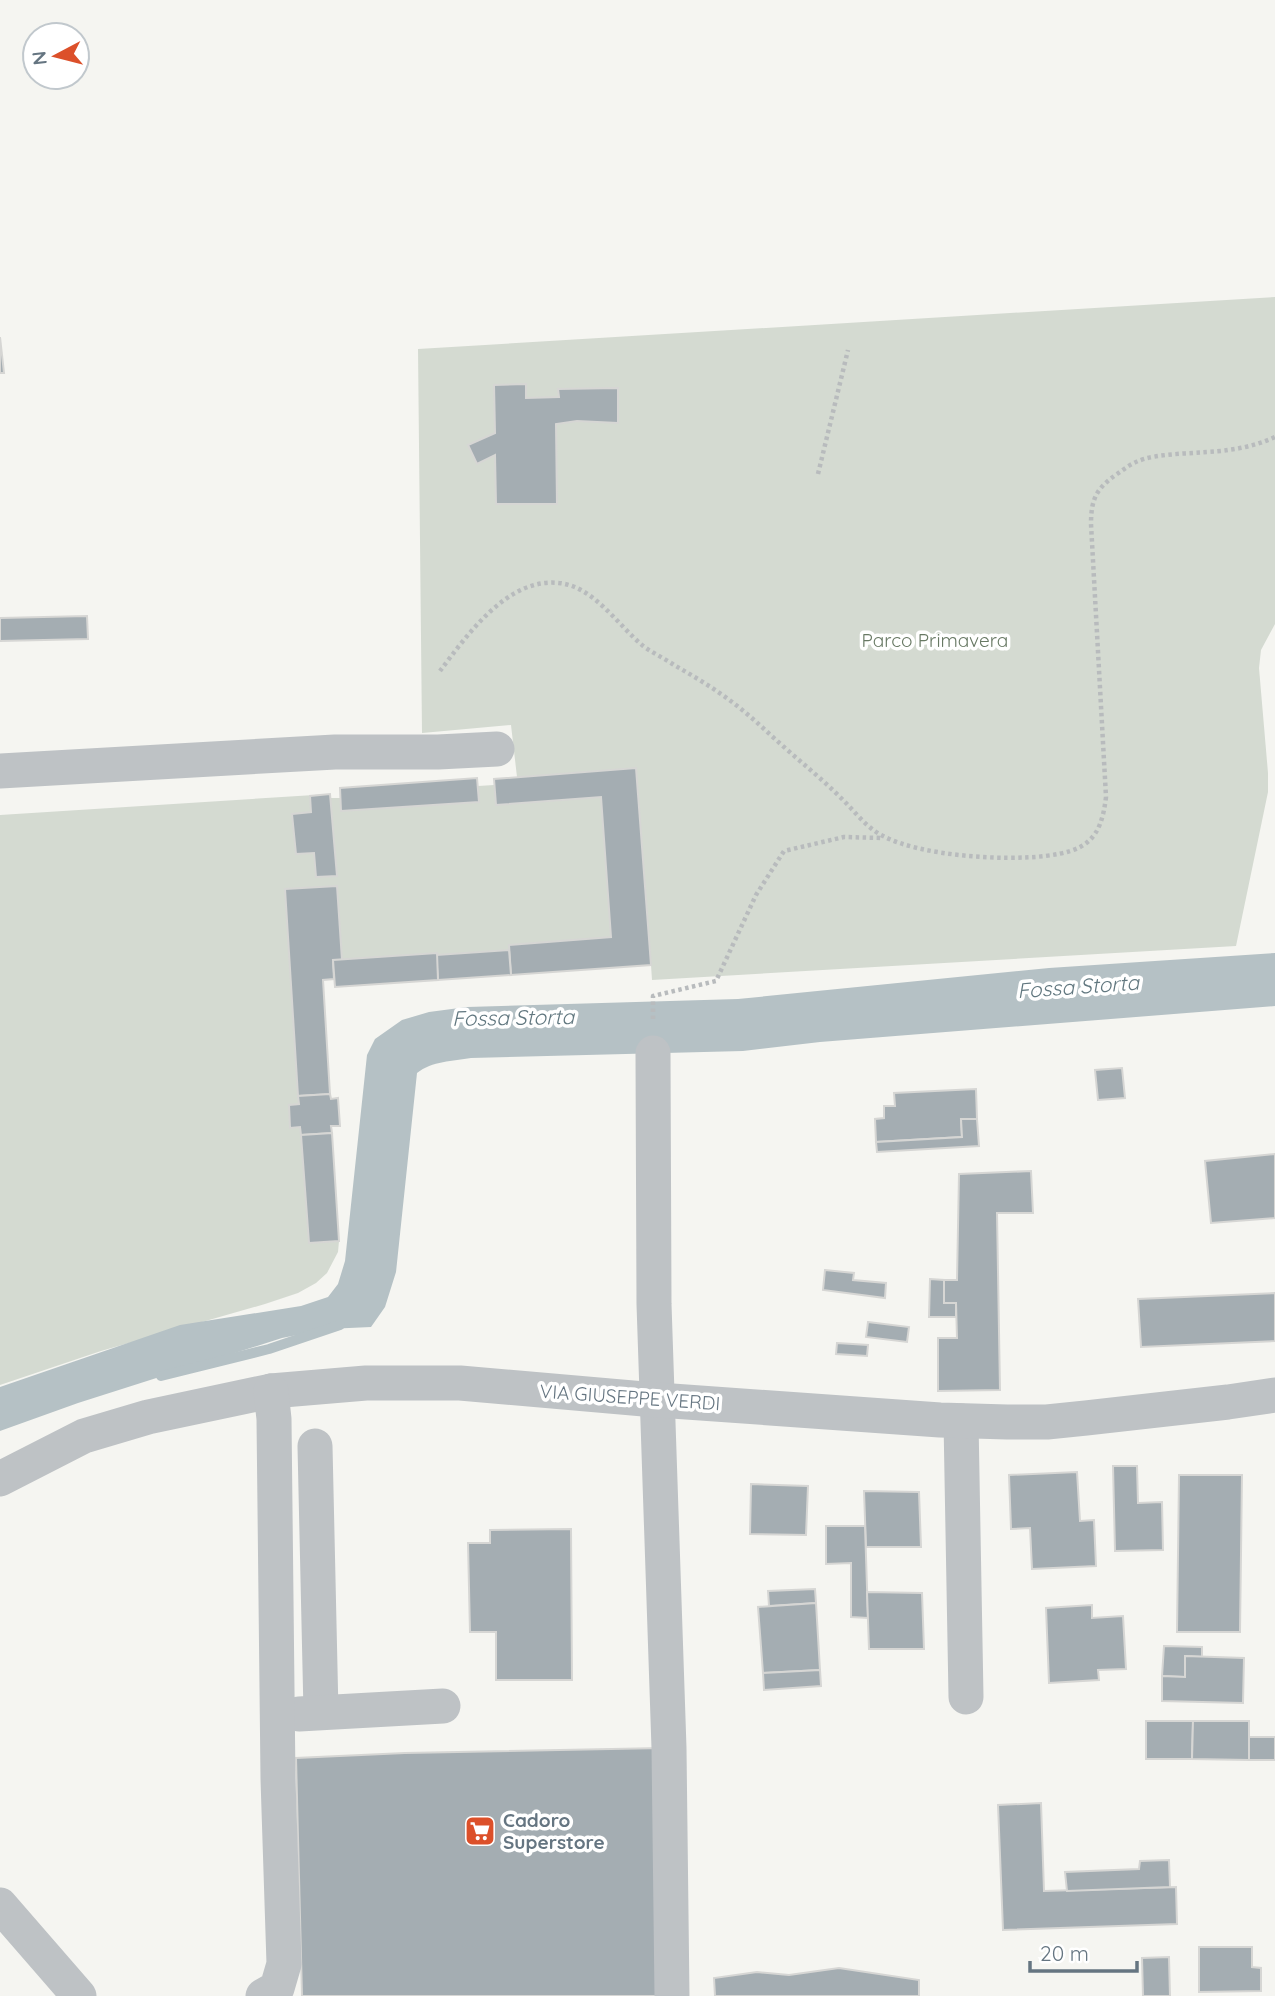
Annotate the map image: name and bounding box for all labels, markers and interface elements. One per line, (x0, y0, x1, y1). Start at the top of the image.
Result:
north arrow (21, 21, 91, 91)
text: N (26, 50, 52, 66)
park label: Parco Primavera (862, 628, 1008, 652)
water label: Fossa Storta (1016, 969, 1141, 1003)
water label: Fossa Storta (452, 1003, 575, 1031)
street label: VIA GIUSEPPE VERDI (539, 1379, 721, 1415)
place label: Cadoro Superstore (503, 1808, 605, 1854)
supermarket icon: Cadoro Superstore (463, 1814, 497, 1848)
scale bar (1030, 1930, 1137, 1974)
text: 20 m (1040, 1940, 1089, 1966)

